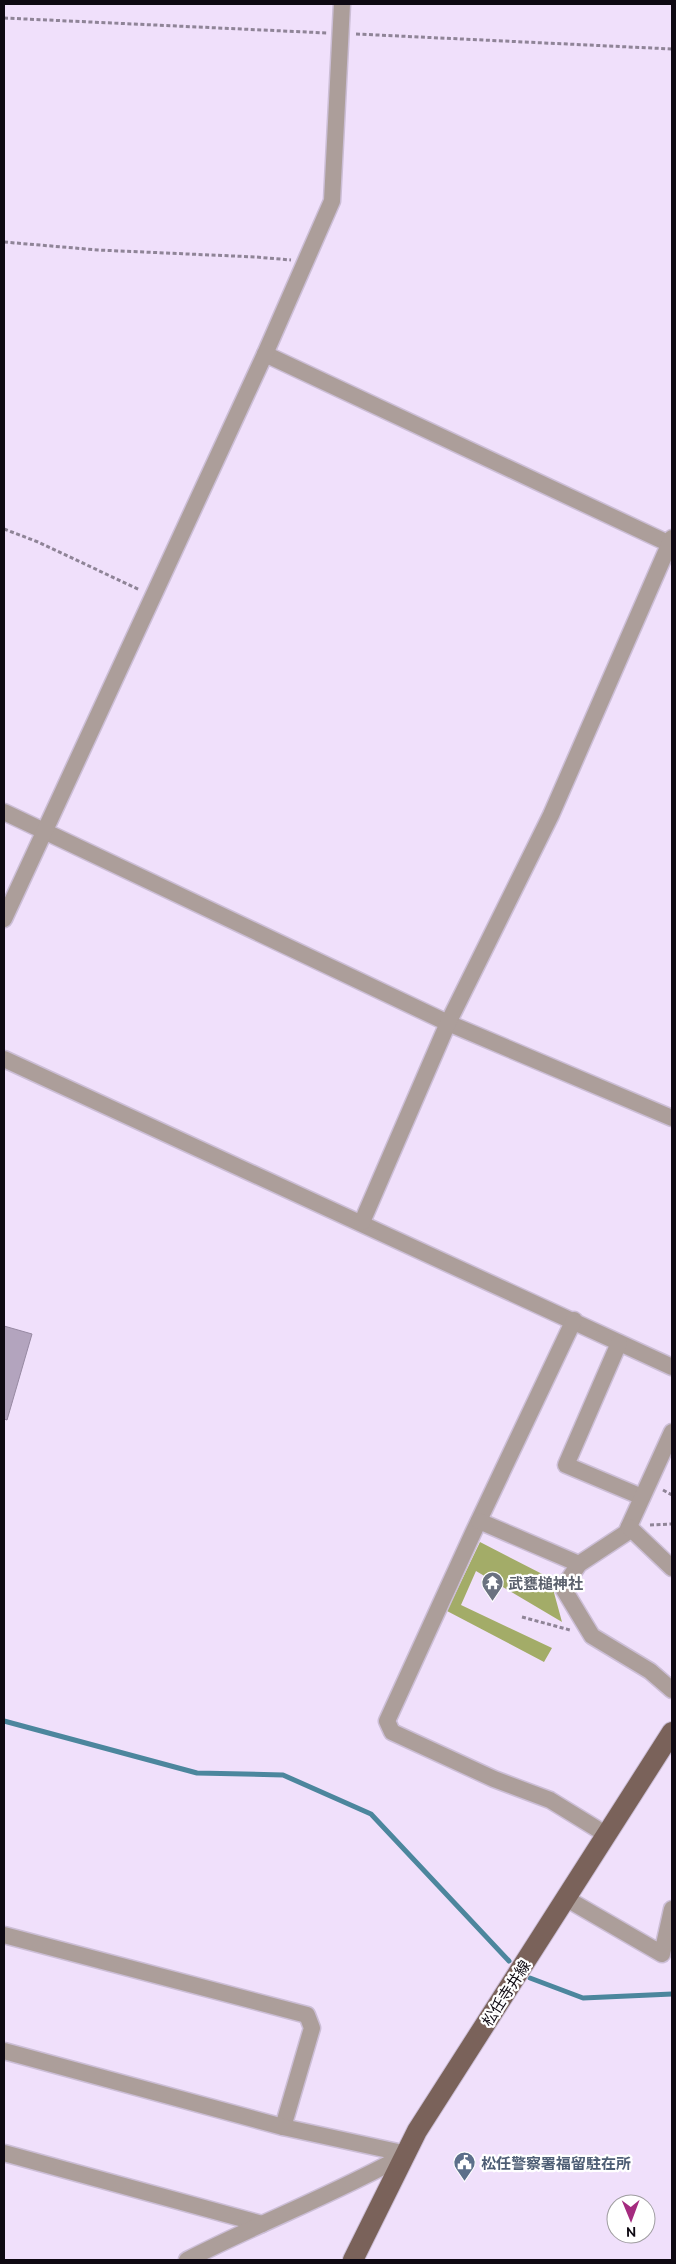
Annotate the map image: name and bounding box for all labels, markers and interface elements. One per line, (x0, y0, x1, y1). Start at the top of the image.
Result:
temple icon: 武甕槌神社 (480, 1571, 504, 1602)
place label: 武甕槌神社 (508, 1575, 583, 1592)
street label: 松任寺井線 (478, 1957, 534, 2029)
public building icon: 松任警察署福留駐在所 (453, 2151, 477, 2182)
place label: 松任警察署福留駐在所 (481, 2155, 631, 2172)
north arrow (606, 2194, 656, 2244)
text: N (626, 2224, 637, 2240)

